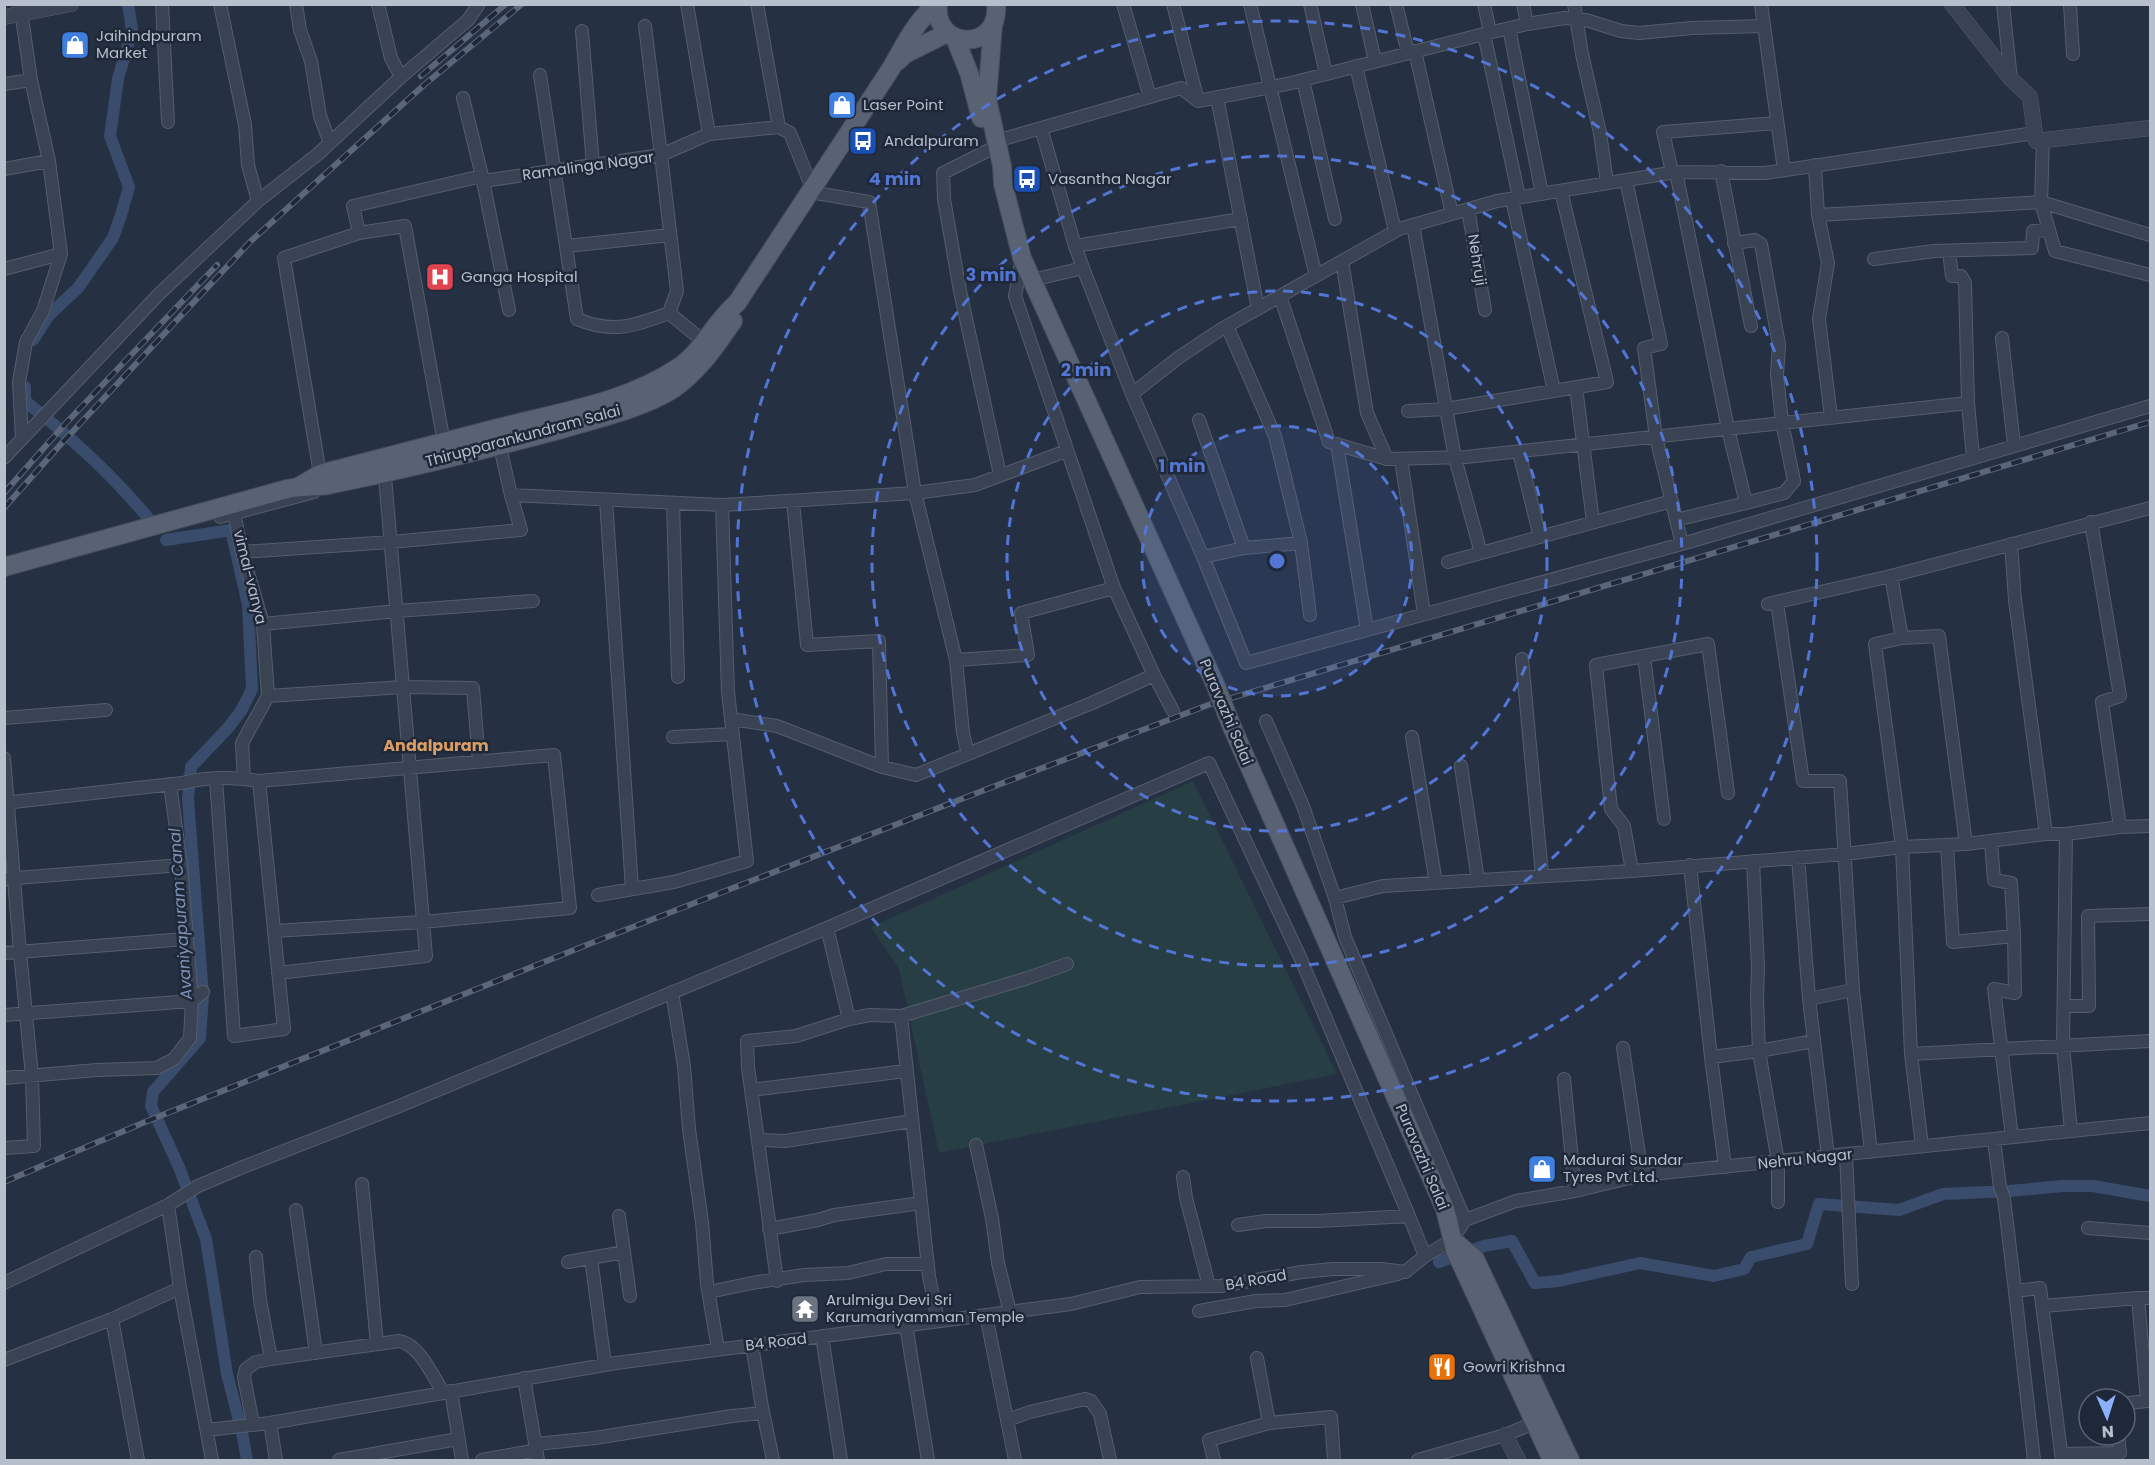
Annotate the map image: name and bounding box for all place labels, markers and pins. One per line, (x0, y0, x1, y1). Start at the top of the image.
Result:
place label: Jaihindpuram Market (96, 25, 202, 63)
shop icon: Jaihindpuram Market (59, 29, 91, 61)
shop icon: Laser Point (826, 89, 858, 121)
place label: Laser Point (863, 94, 943, 115)
bus stop icon: Andalpuram (847, 125, 879, 157)
place label: Andalpuram (884, 130, 979, 151)
bus stop icon: Vasantha Nagar (1011, 163, 1043, 195)
place label: Vasantha Nagar (1048, 168, 1172, 189)
hospital icon: Ganga Hospital (424, 261, 456, 293)
place label: Ganga Hospital (461, 266, 578, 287)
centre of rings (1267, 551, 1287, 571)
place label: Madurai Sundar Tyres Pvt Ltd. (1563, 1149, 1684, 1187)
shop icon: Madurai Sundar Tyres Pvt Ltd. (1526, 1153, 1558, 1185)
place label: Arulmigu Devi Sri Karumariyamman Temple (826, 1289, 1024, 1327)
temple icon: Arulmigu Devi Sri Karumariyamman Temple (789, 1293, 821, 1325)
restaurant icon: Gowri Krishna (1426, 1351, 1458, 1383)
place label: Gowri Krishna (1463, 1356, 1565, 1377)

